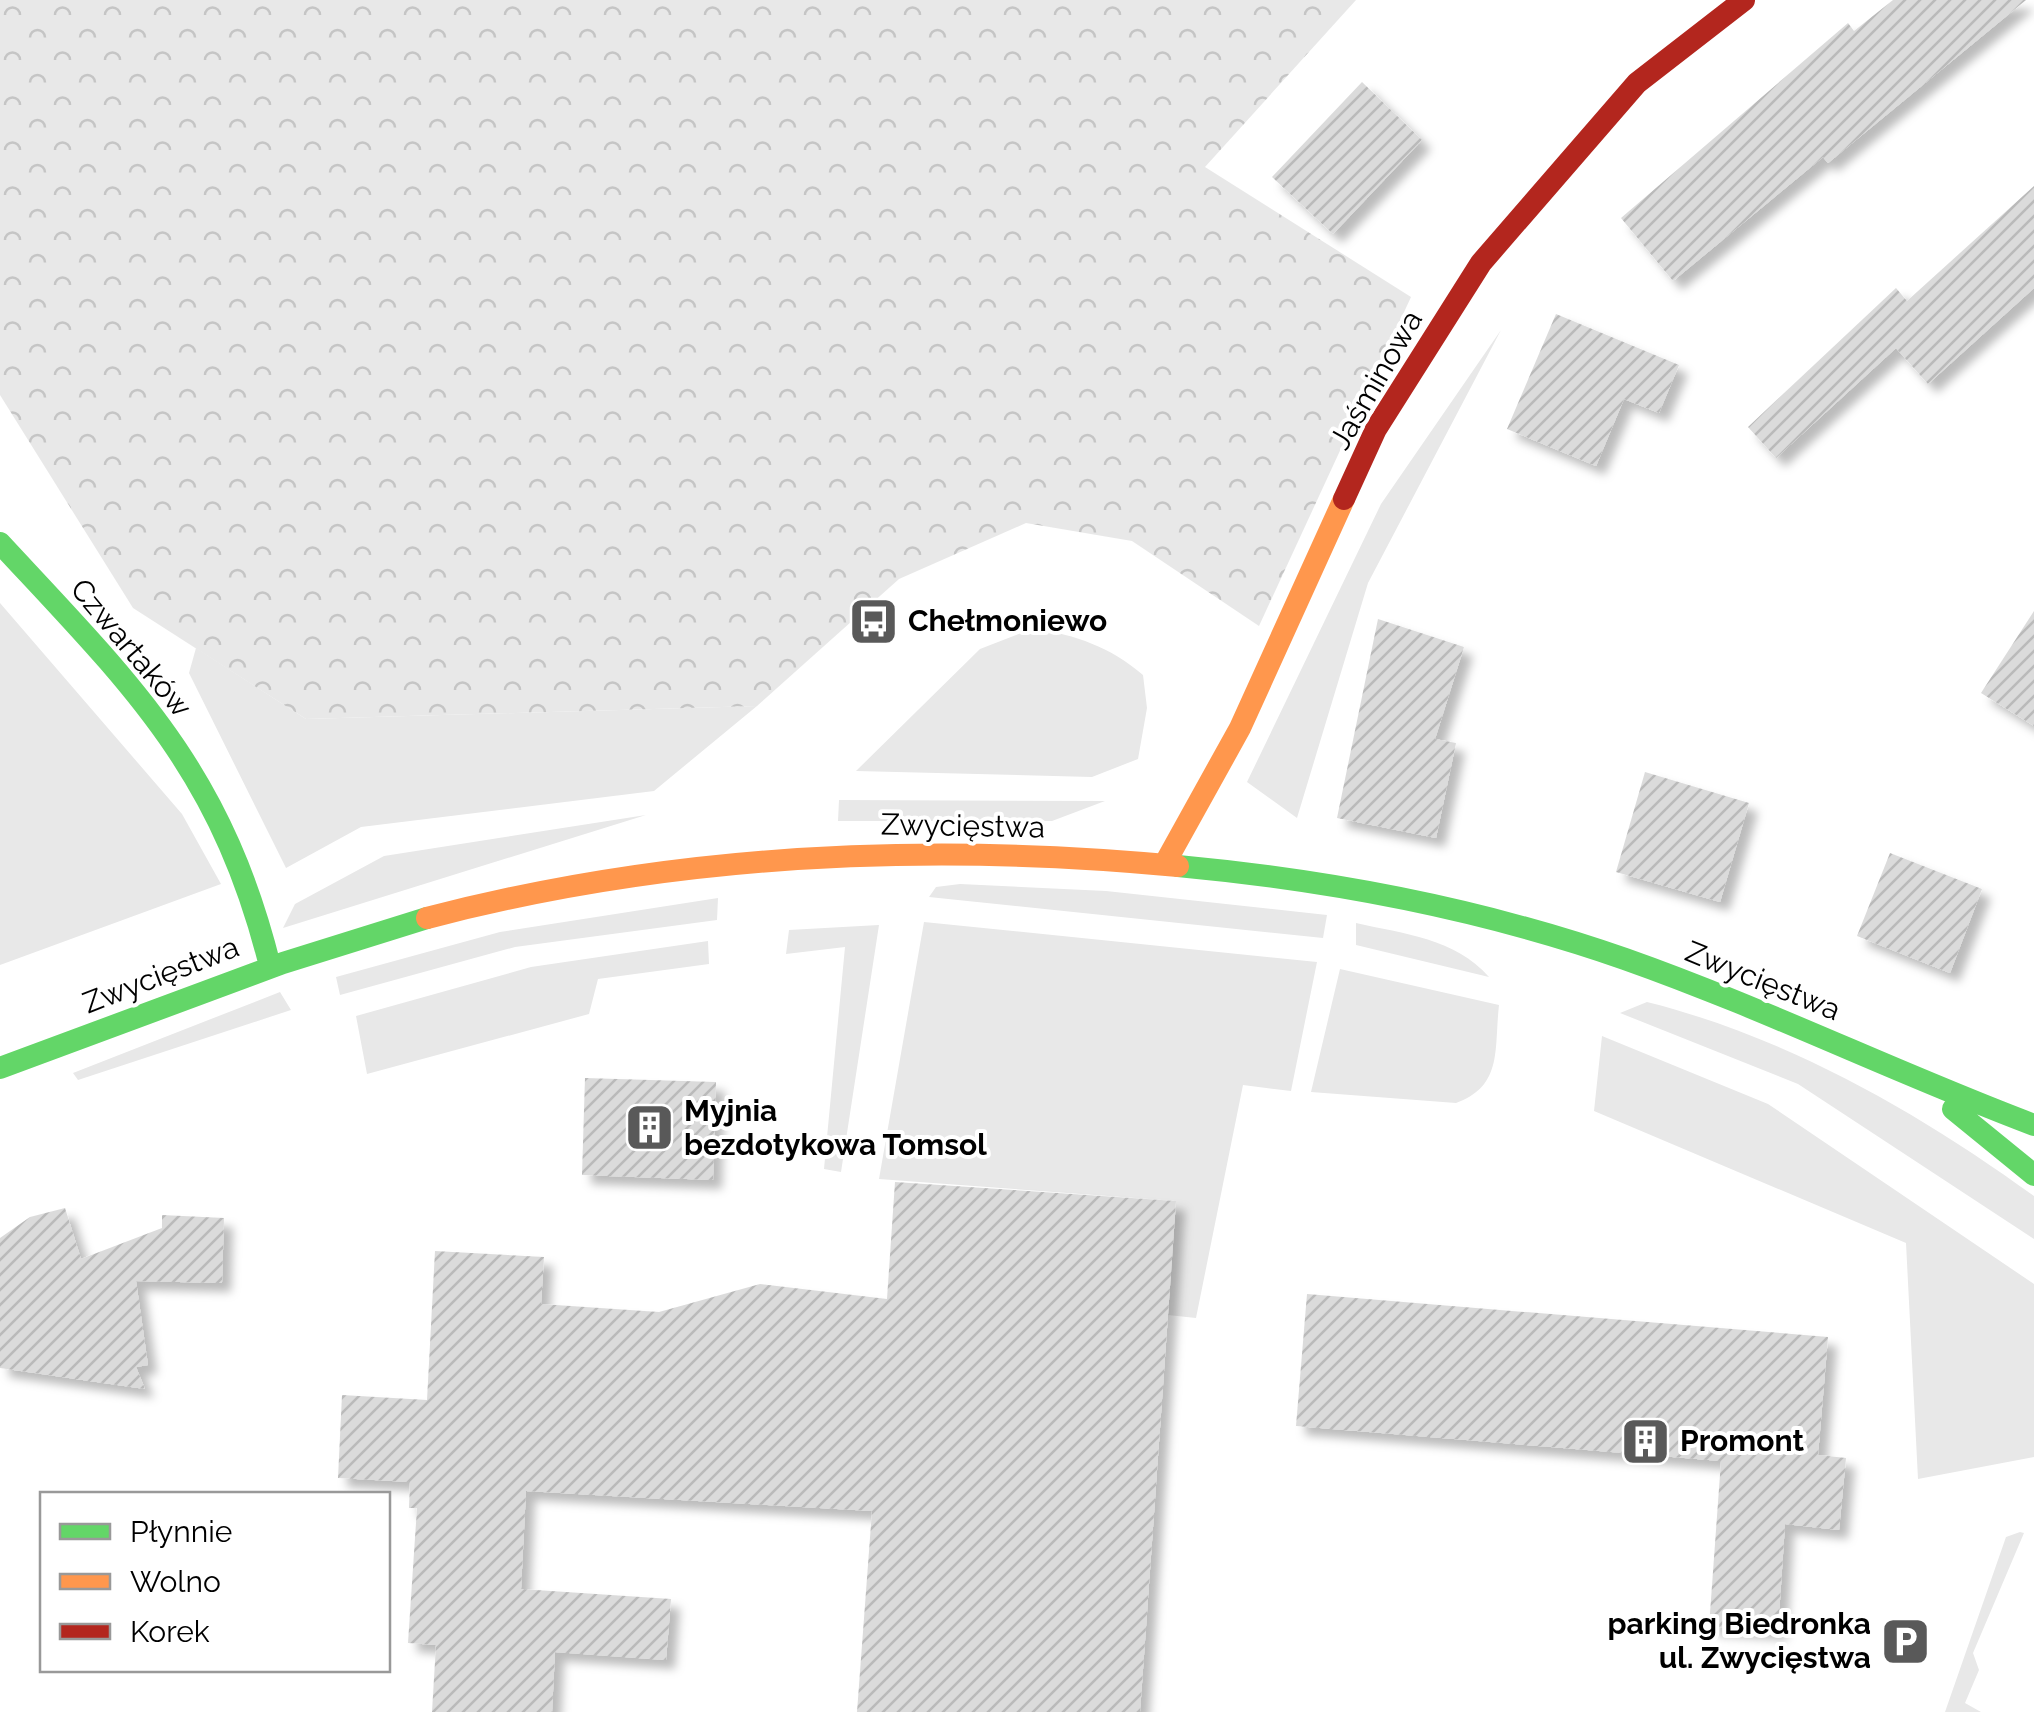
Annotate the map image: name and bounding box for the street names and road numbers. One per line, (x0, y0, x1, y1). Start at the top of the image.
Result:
street label: Jaśminowa (1322, 304, 1429, 455)
street label: Czwartaków (64, 572, 199, 724)
street label: Zwycięstwa (881, 807, 1045, 844)
street label: Zwycięstwa (78, 929, 244, 1020)
street label: Zwycięstwa (1681, 934, 1846, 1027)

